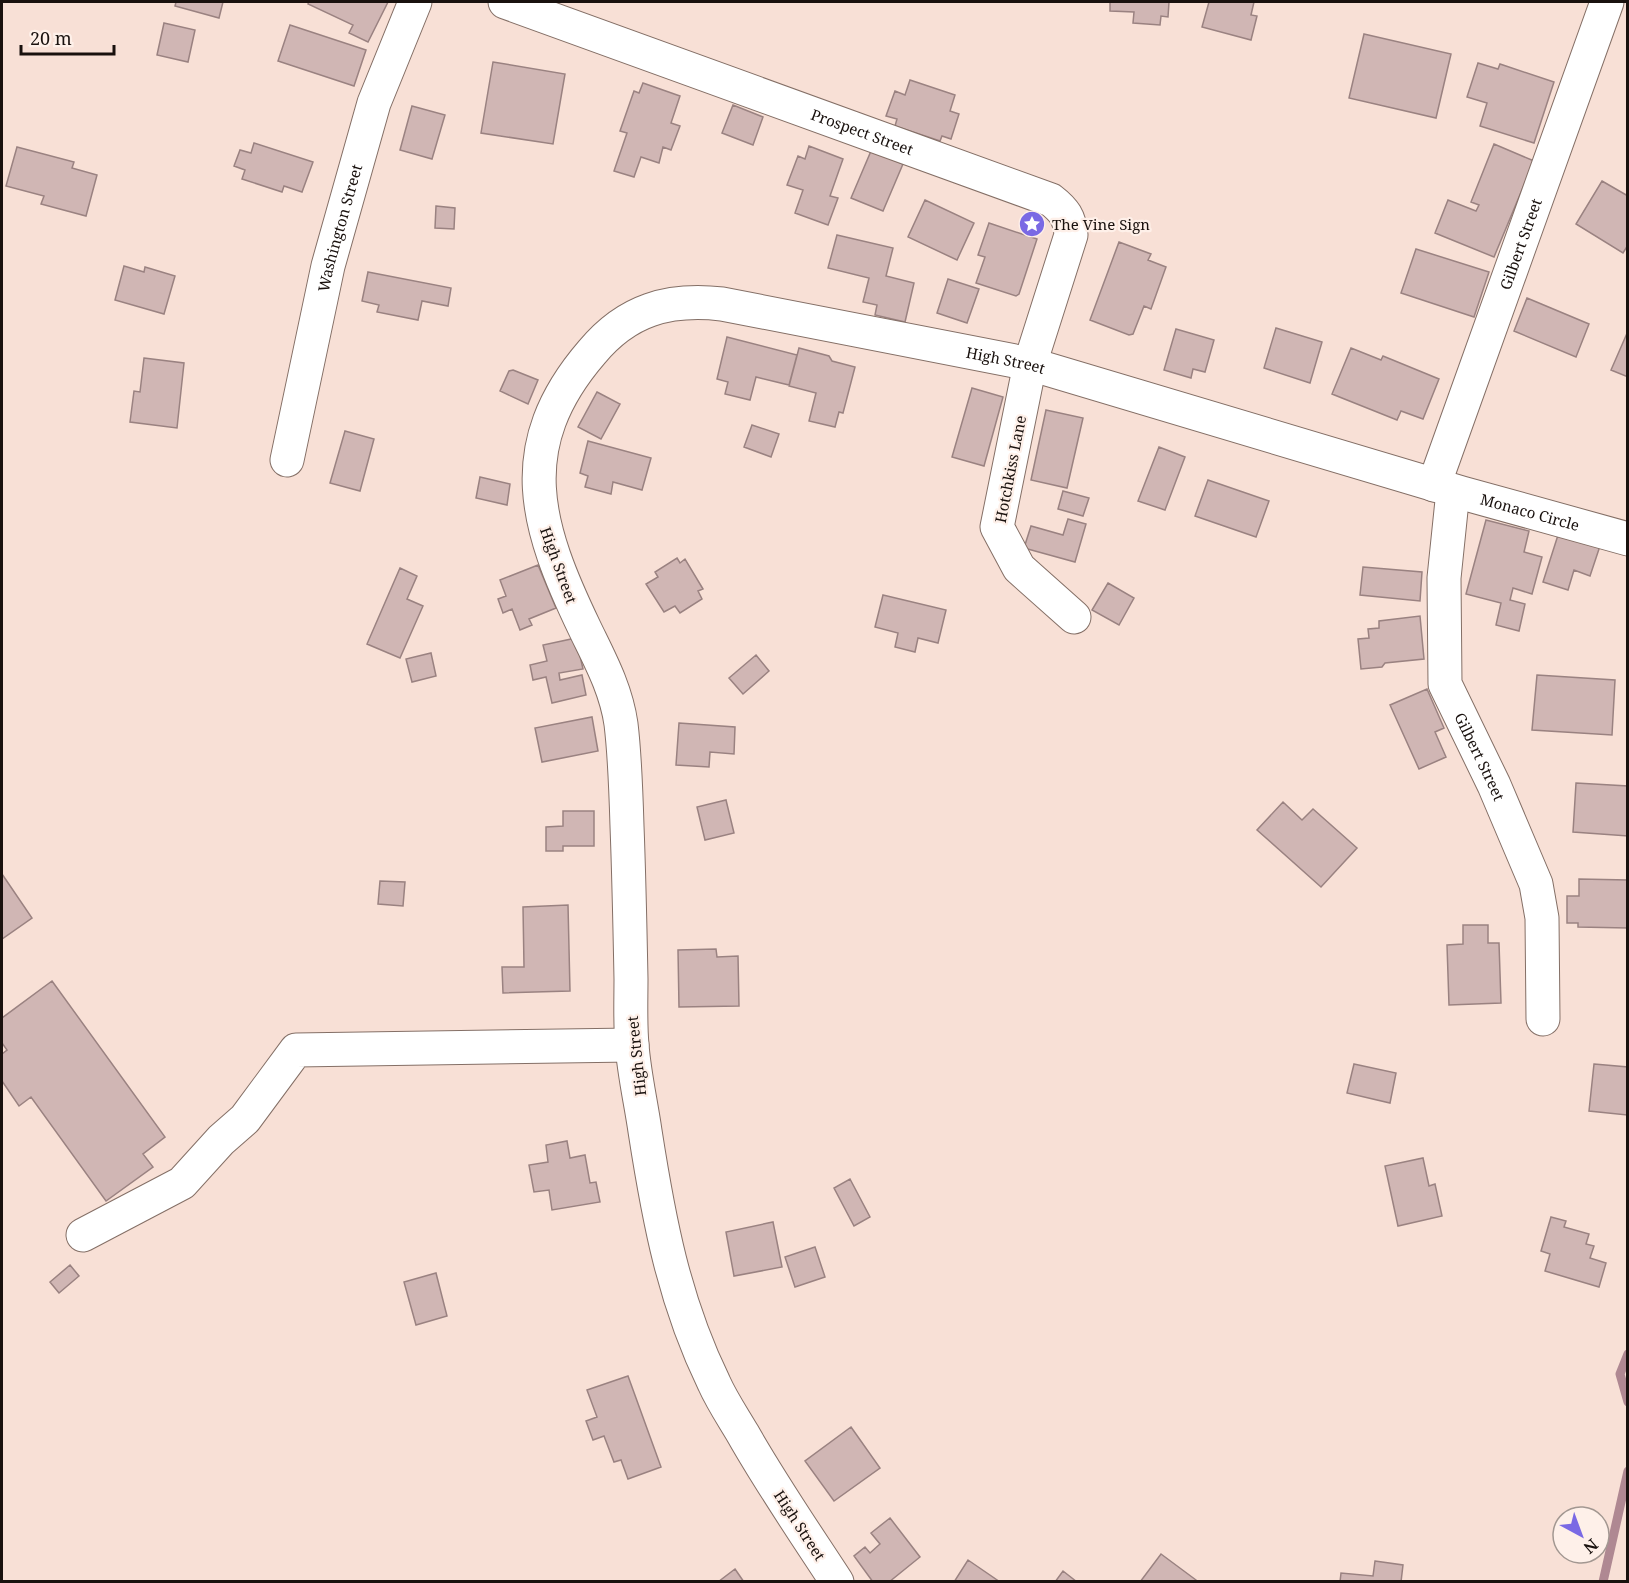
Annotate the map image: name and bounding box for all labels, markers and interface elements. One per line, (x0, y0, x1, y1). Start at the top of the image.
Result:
scale bar (21, 18, 114, 56)
text: 20 m (30, 26, 72, 50)
street label: Prospect Street (808, 104, 916, 159)
street label: Washington Street (313, 162, 366, 293)
street label: Gilbert Street (1495, 196, 1546, 292)
place icon: The Vine Sign (1017, 209, 1047, 239)
place label: The Vine Sign (1052, 214, 1150, 234)
street label: High Street (965, 342, 1048, 378)
street label: Hotchkiss Lane (990, 413, 1030, 525)
street label: Monaco Circle (1478, 489, 1582, 535)
street label: High Street (536, 524, 582, 606)
street label: Gilbert Street (1450, 709, 1509, 804)
street label: High Street (622, 1015, 650, 1097)
street label: High Street (770, 1486, 830, 1564)
north arrow (1551, 1505, 1611, 1565)
text: N (1579, 1534, 1603, 1559)

